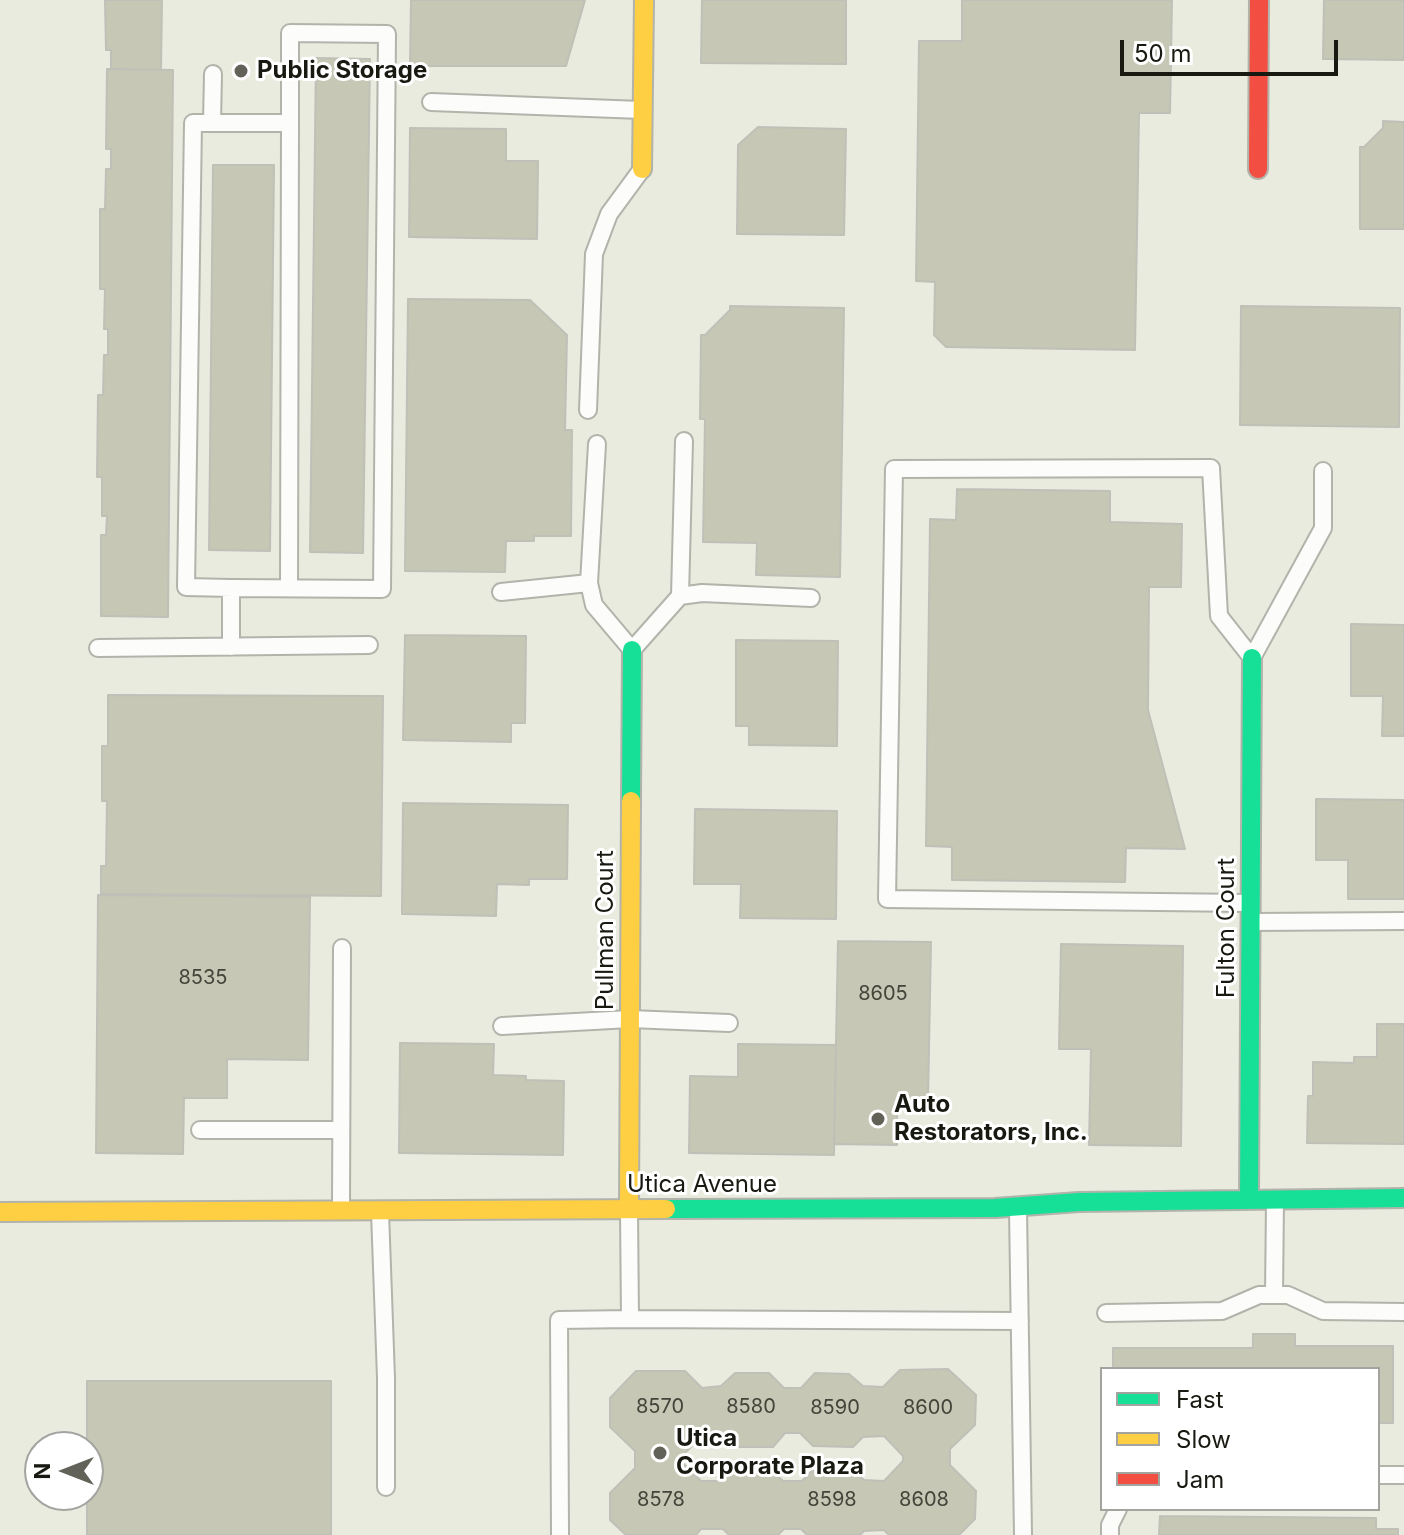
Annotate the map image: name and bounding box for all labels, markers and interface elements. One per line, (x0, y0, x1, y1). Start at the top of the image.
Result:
scale bar (1124, 24, 1342, 74)
text: 50 m (1134, 39, 1192, 68)
place label: Public Storage (257, 57, 427, 85)
marker: Public Storage (232, 62, 250, 80)
street label: Pullman Court (592, 850, 620, 1010)
street label: Fulton Court (1213, 858, 1241, 998)
house number: 8535 (178, 966, 228, 990)
house number: 8605 (858, 982, 908, 1006)
place label: Auto Restorators, Inc. (894, 1091, 1088, 1147)
marker: Auto Restorators, Inc. (869, 1110, 887, 1128)
street label: Utica Avenue (627, 1171, 777, 1199)
legend (1100, 1367, 1380, 1511)
text: Fast (1176, 1385, 1224, 1414)
house number: 8570 (636, 1395, 684, 1419)
house number: 8580 (726, 1395, 776, 1419)
house number: 8590 (810, 1396, 860, 1420)
house number: 8600 (903, 1396, 953, 1420)
place label: Utica Corporate Plaza (676, 1425, 864, 1481)
text: Slow (1176, 1425, 1231, 1454)
north arrow (24, 1431, 104, 1511)
marker: Utica Corporate Plaza (651, 1444, 669, 1462)
text: N (29, 1463, 55, 1479)
text: Jam (1176, 1465, 1224, 1494)
house number: 8578 (637, 1488, 685, 1512)
house number: 8598 (807, 1488, 857, 1512)
house number: 8608 (899, 1488, 949, 1512)

